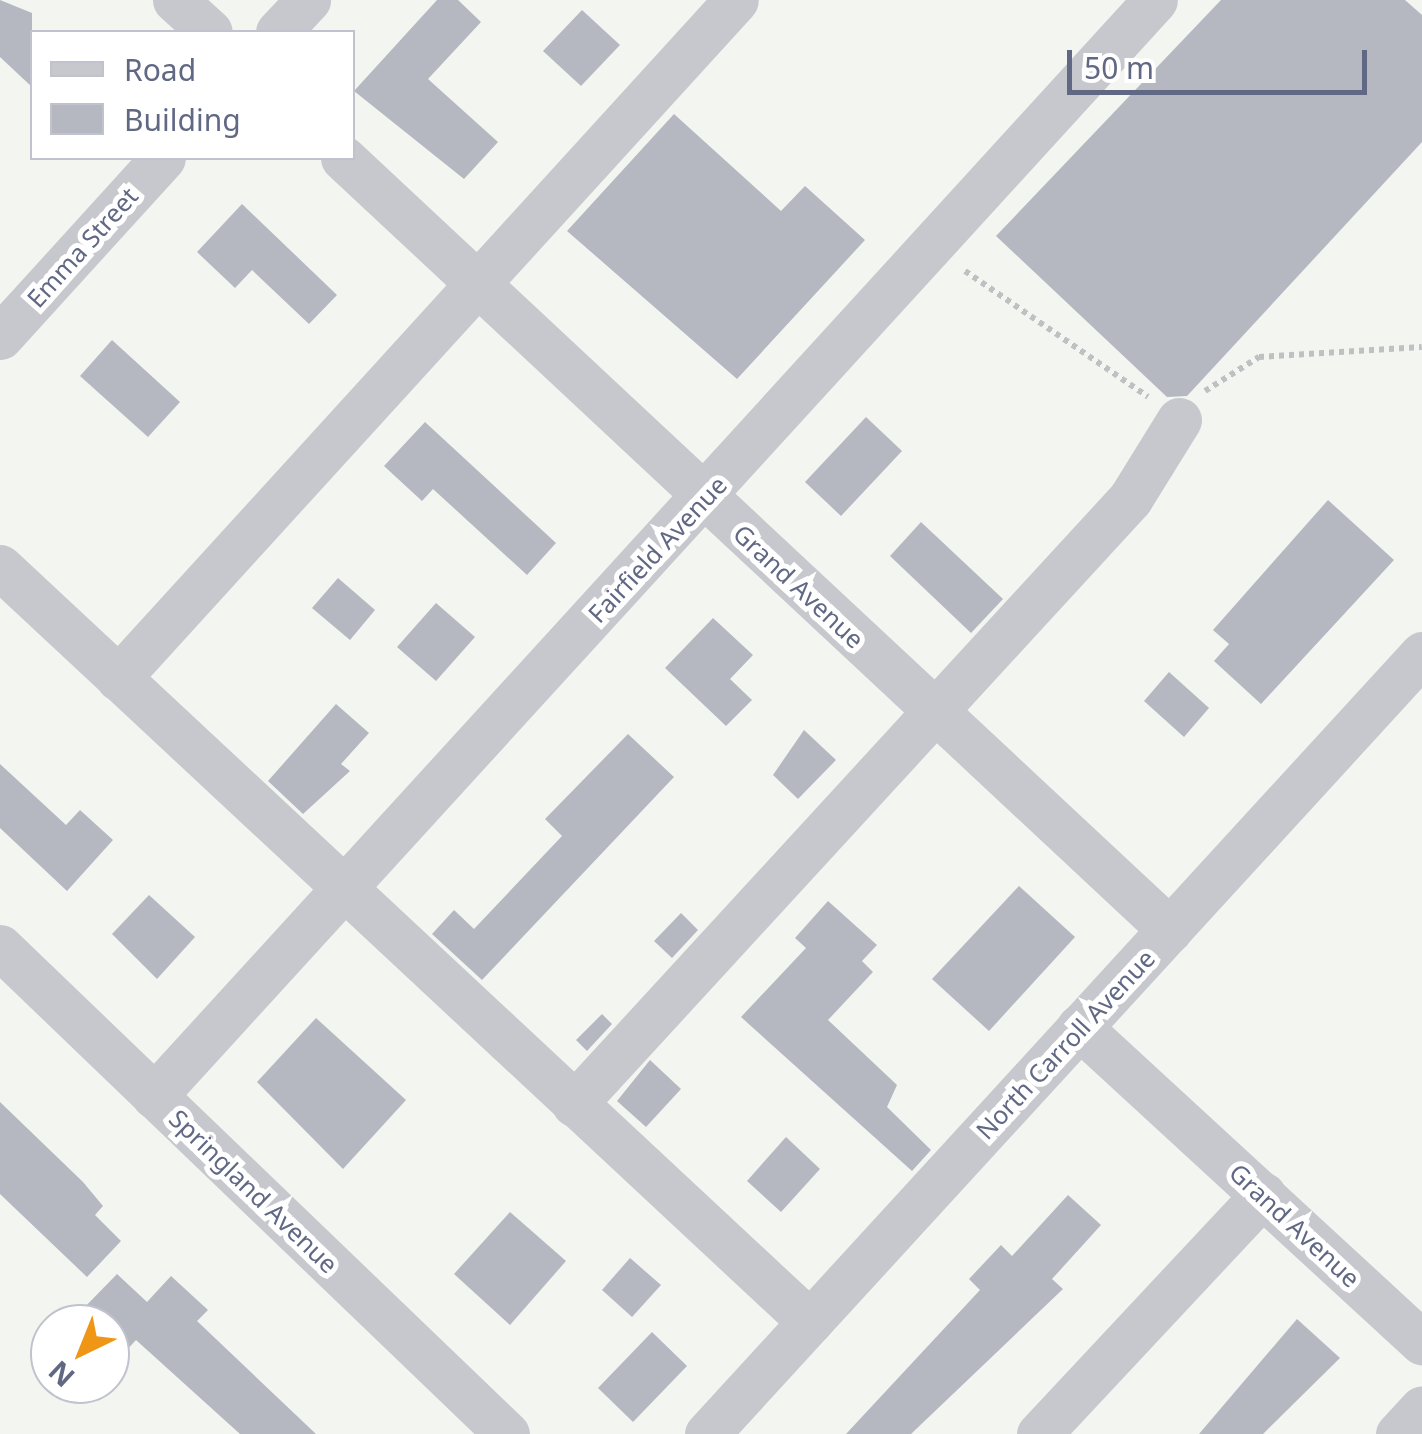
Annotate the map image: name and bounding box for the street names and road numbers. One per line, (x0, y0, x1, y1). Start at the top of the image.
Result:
street label: Emma Street (20, 181, 144, 313)
street label: Fairfield Avenue (582, 470, 732, 628)
street label: Grand Avenue (728, 518, 870, 654)
street label: North Carroll Avenue (970, 943, 1160, 1145)
street label: Springland Avenue (164, 1103, 344, 1279)
street label: Grand Avenue (1224, 1157, 1366, 1293)

